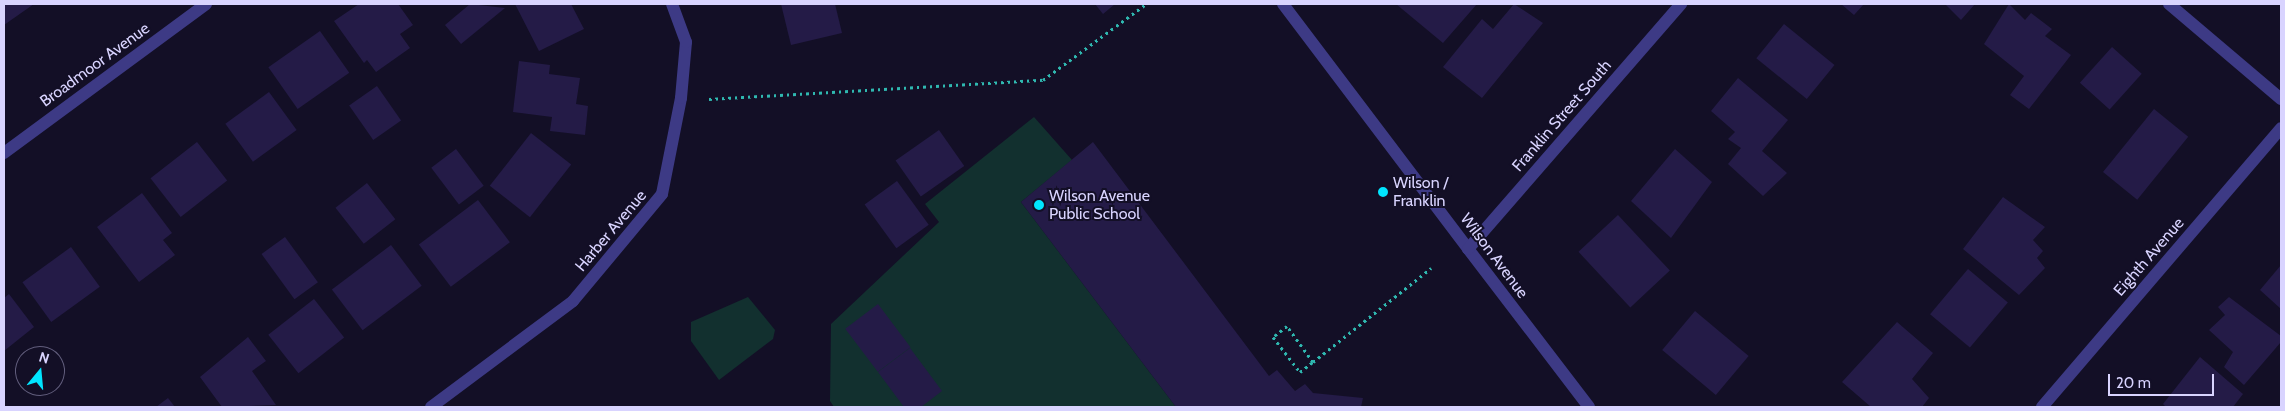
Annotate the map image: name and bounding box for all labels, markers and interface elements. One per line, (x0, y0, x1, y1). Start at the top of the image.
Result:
street label: Broadmoor Avenue (36, 19, 154, 111)
street label: Franklin Street South (1508, 56, 1616, 176)
place label: Wilson / Franklin (1393, 173, 1448, 211)
street label: Harber Avenue (571, 186, 651, 276)
place label: Wilson Avenue Public School (1049, 186, 1150, 224)
marker: Wilson / Franklin (1377, 186, 1389, 198)
marker: Wilson Avenue Public School (1033, 199, 1045, 211)
street label: Wilson Avenue (1456, 210, 1532, 302)
street label: Eighth Avenue (2110, 214, 2188, 300)
north arrow (15, 346, 65, 396)
text: N (37, 348, 51, 368)
scale bar (2110, 364, 2216, 396)
text: 20 m (2116, 374, 2151, 392)

